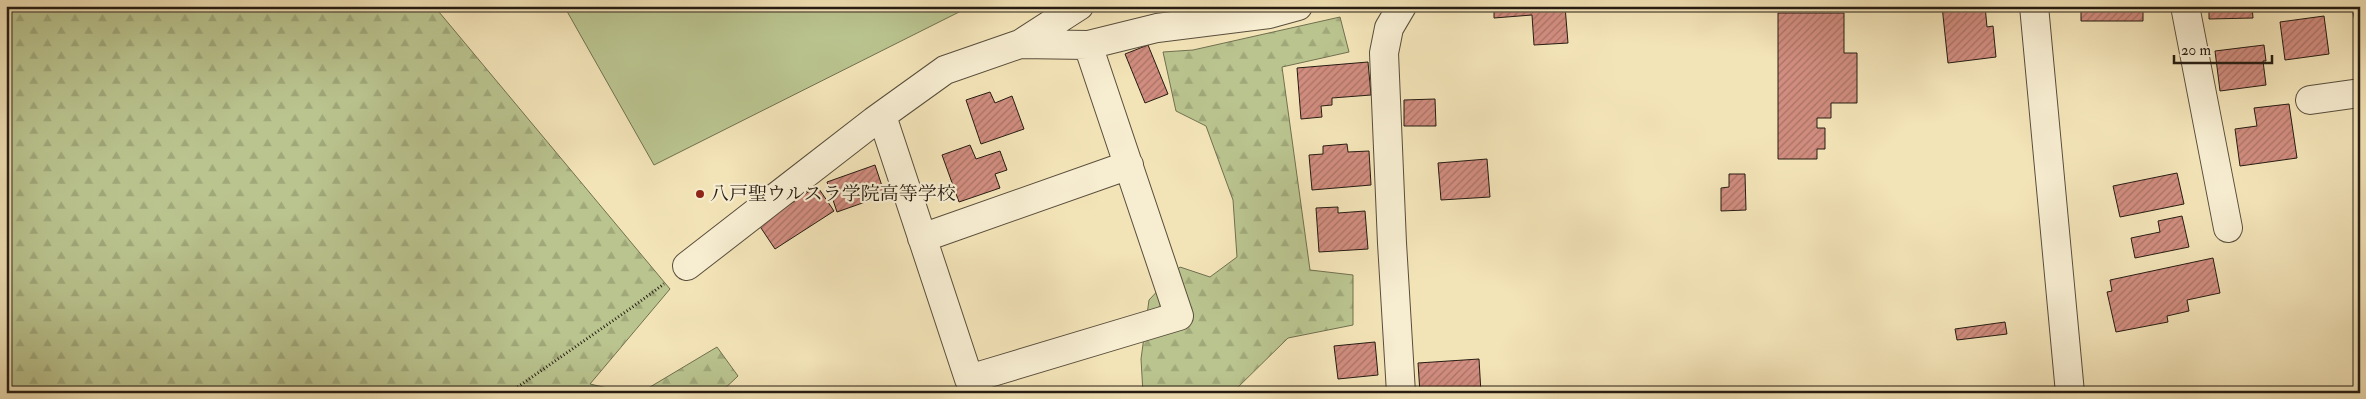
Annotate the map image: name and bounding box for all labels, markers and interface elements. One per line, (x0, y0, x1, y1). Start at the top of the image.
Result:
scale bar (2174, 32, 2271, 64)
text: 20 m (2181, 41, 2211, 60)
place label: 八戸聖ウルスラ学院高等学校 (710, 182, 956, 206)
marker: 八戸聖ウルスラ学院高等学校 (694, 188, 706, 200)

